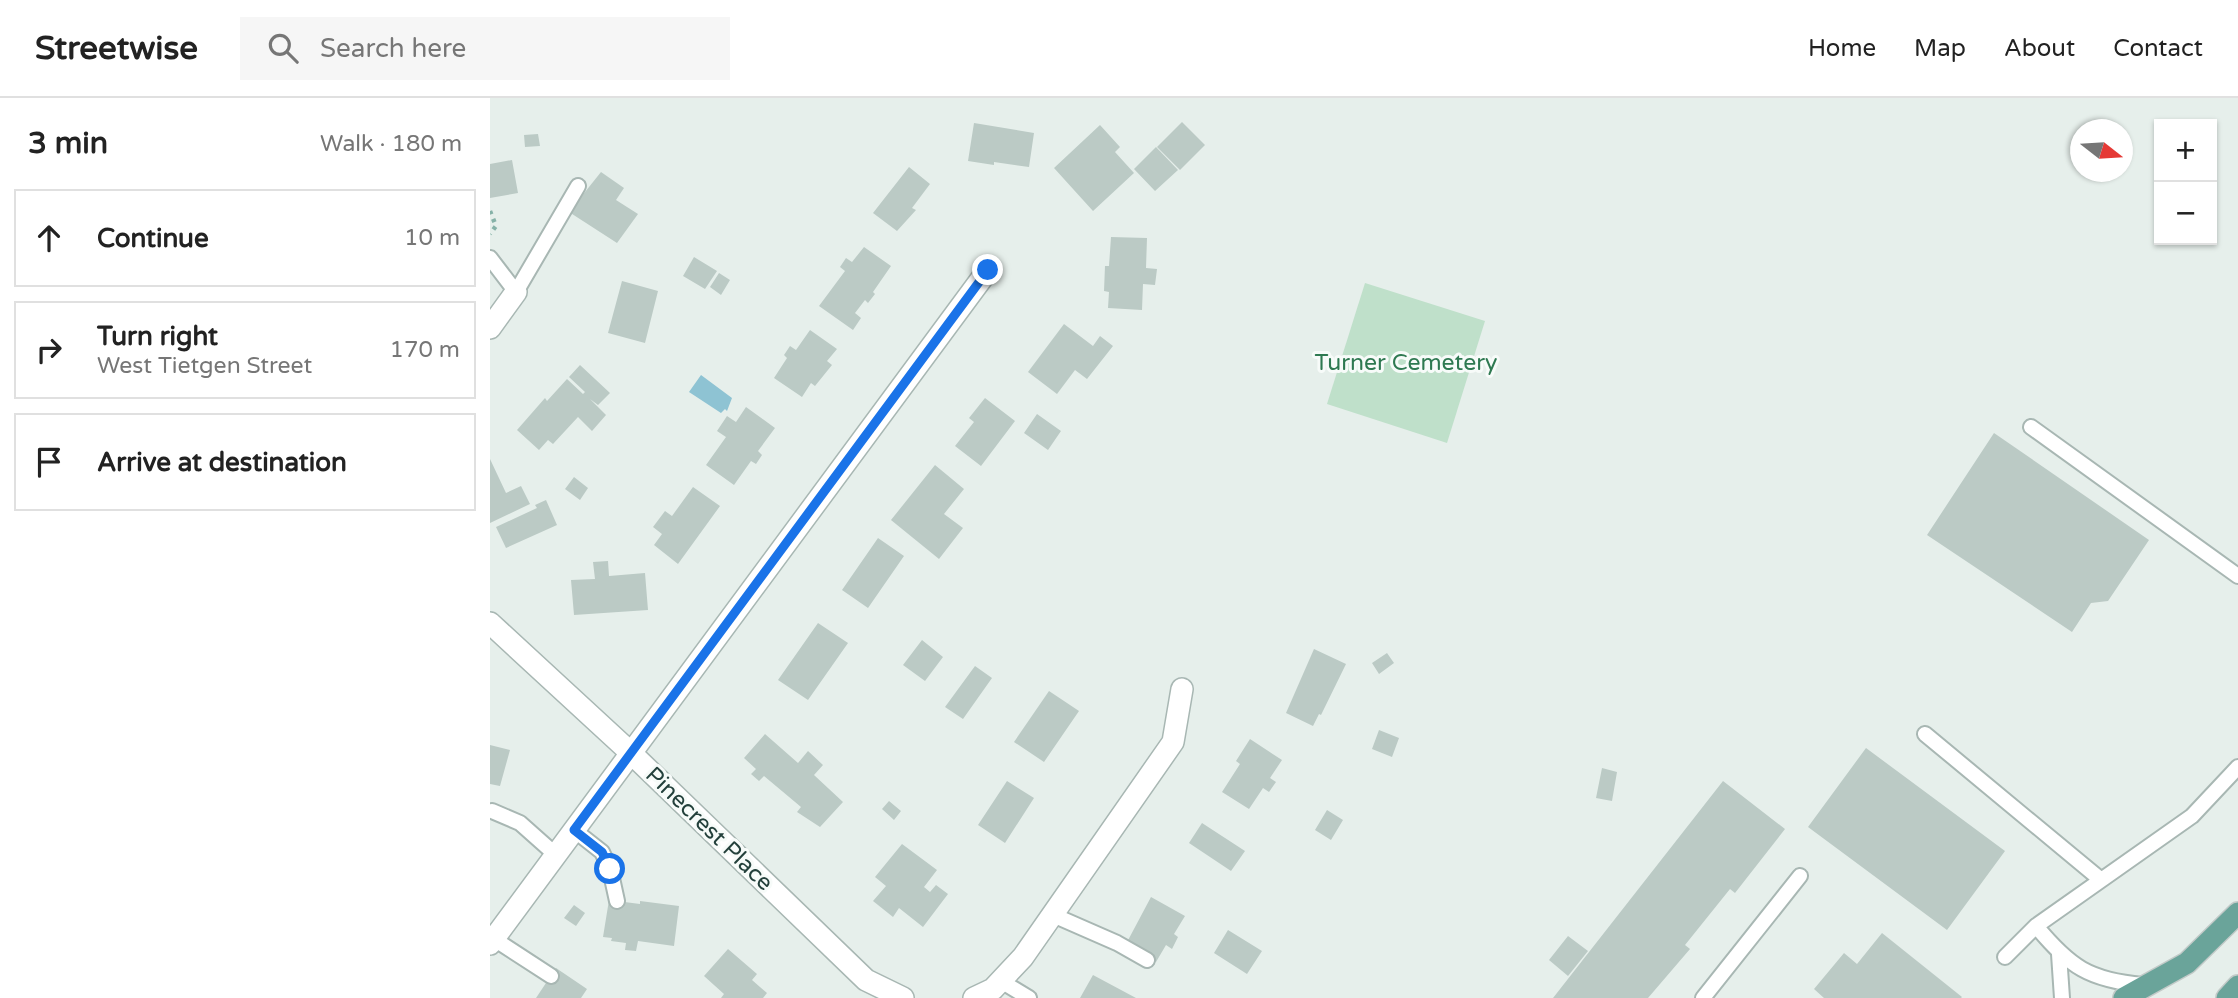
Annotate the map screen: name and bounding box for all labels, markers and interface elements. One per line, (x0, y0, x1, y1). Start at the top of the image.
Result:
search box (240, 17, 730, 80)
text: Streetwise (35, 29, 198, 68)
icon: search (264, 29, 302, 67)
text: Search here (320, 33, 466, 64)
text: Home (1808, 34, 1876, 63)
text: Map (1914, 34, 1966, 63)
text: About (2004, 34, 2075, 63)
text: Contact (2113, 34, 2203, 63)
north arrow (2070, 119, 2133, 182)
map controls (2154, 119, 2217, 245)
button: + (2154, 119, 2217, 182)
text: 3 min (28, 125, 108, 162)
text: Walk · 180 m (320, 130, 462, 158)
button: − (2154, 182, 2217, 245)
icon: ahead (30, 219, 68, 257)
text: Continue (97, 223, 209, 254)
text: 10 m (404, 224, 460, 252)
route end (972, 254, 1003, 285)
text: Turn right (97, 321, 218, 352)
icon: right (30, 331, 68, 369)
text: 170 m (390, 336, 460, 364)
park label: Turner Cemetery (1315, 349, 1497, 377)
text: West Tietgen Street (97, 352, 312, 380)
icon: arrive (30, 443, 68, 481)
text: Arrive at destination (97, 447, 347, 478)
street label: Pinecrest Place (639, 761, 779, 897)
route start (594, 853, 625, 884)

